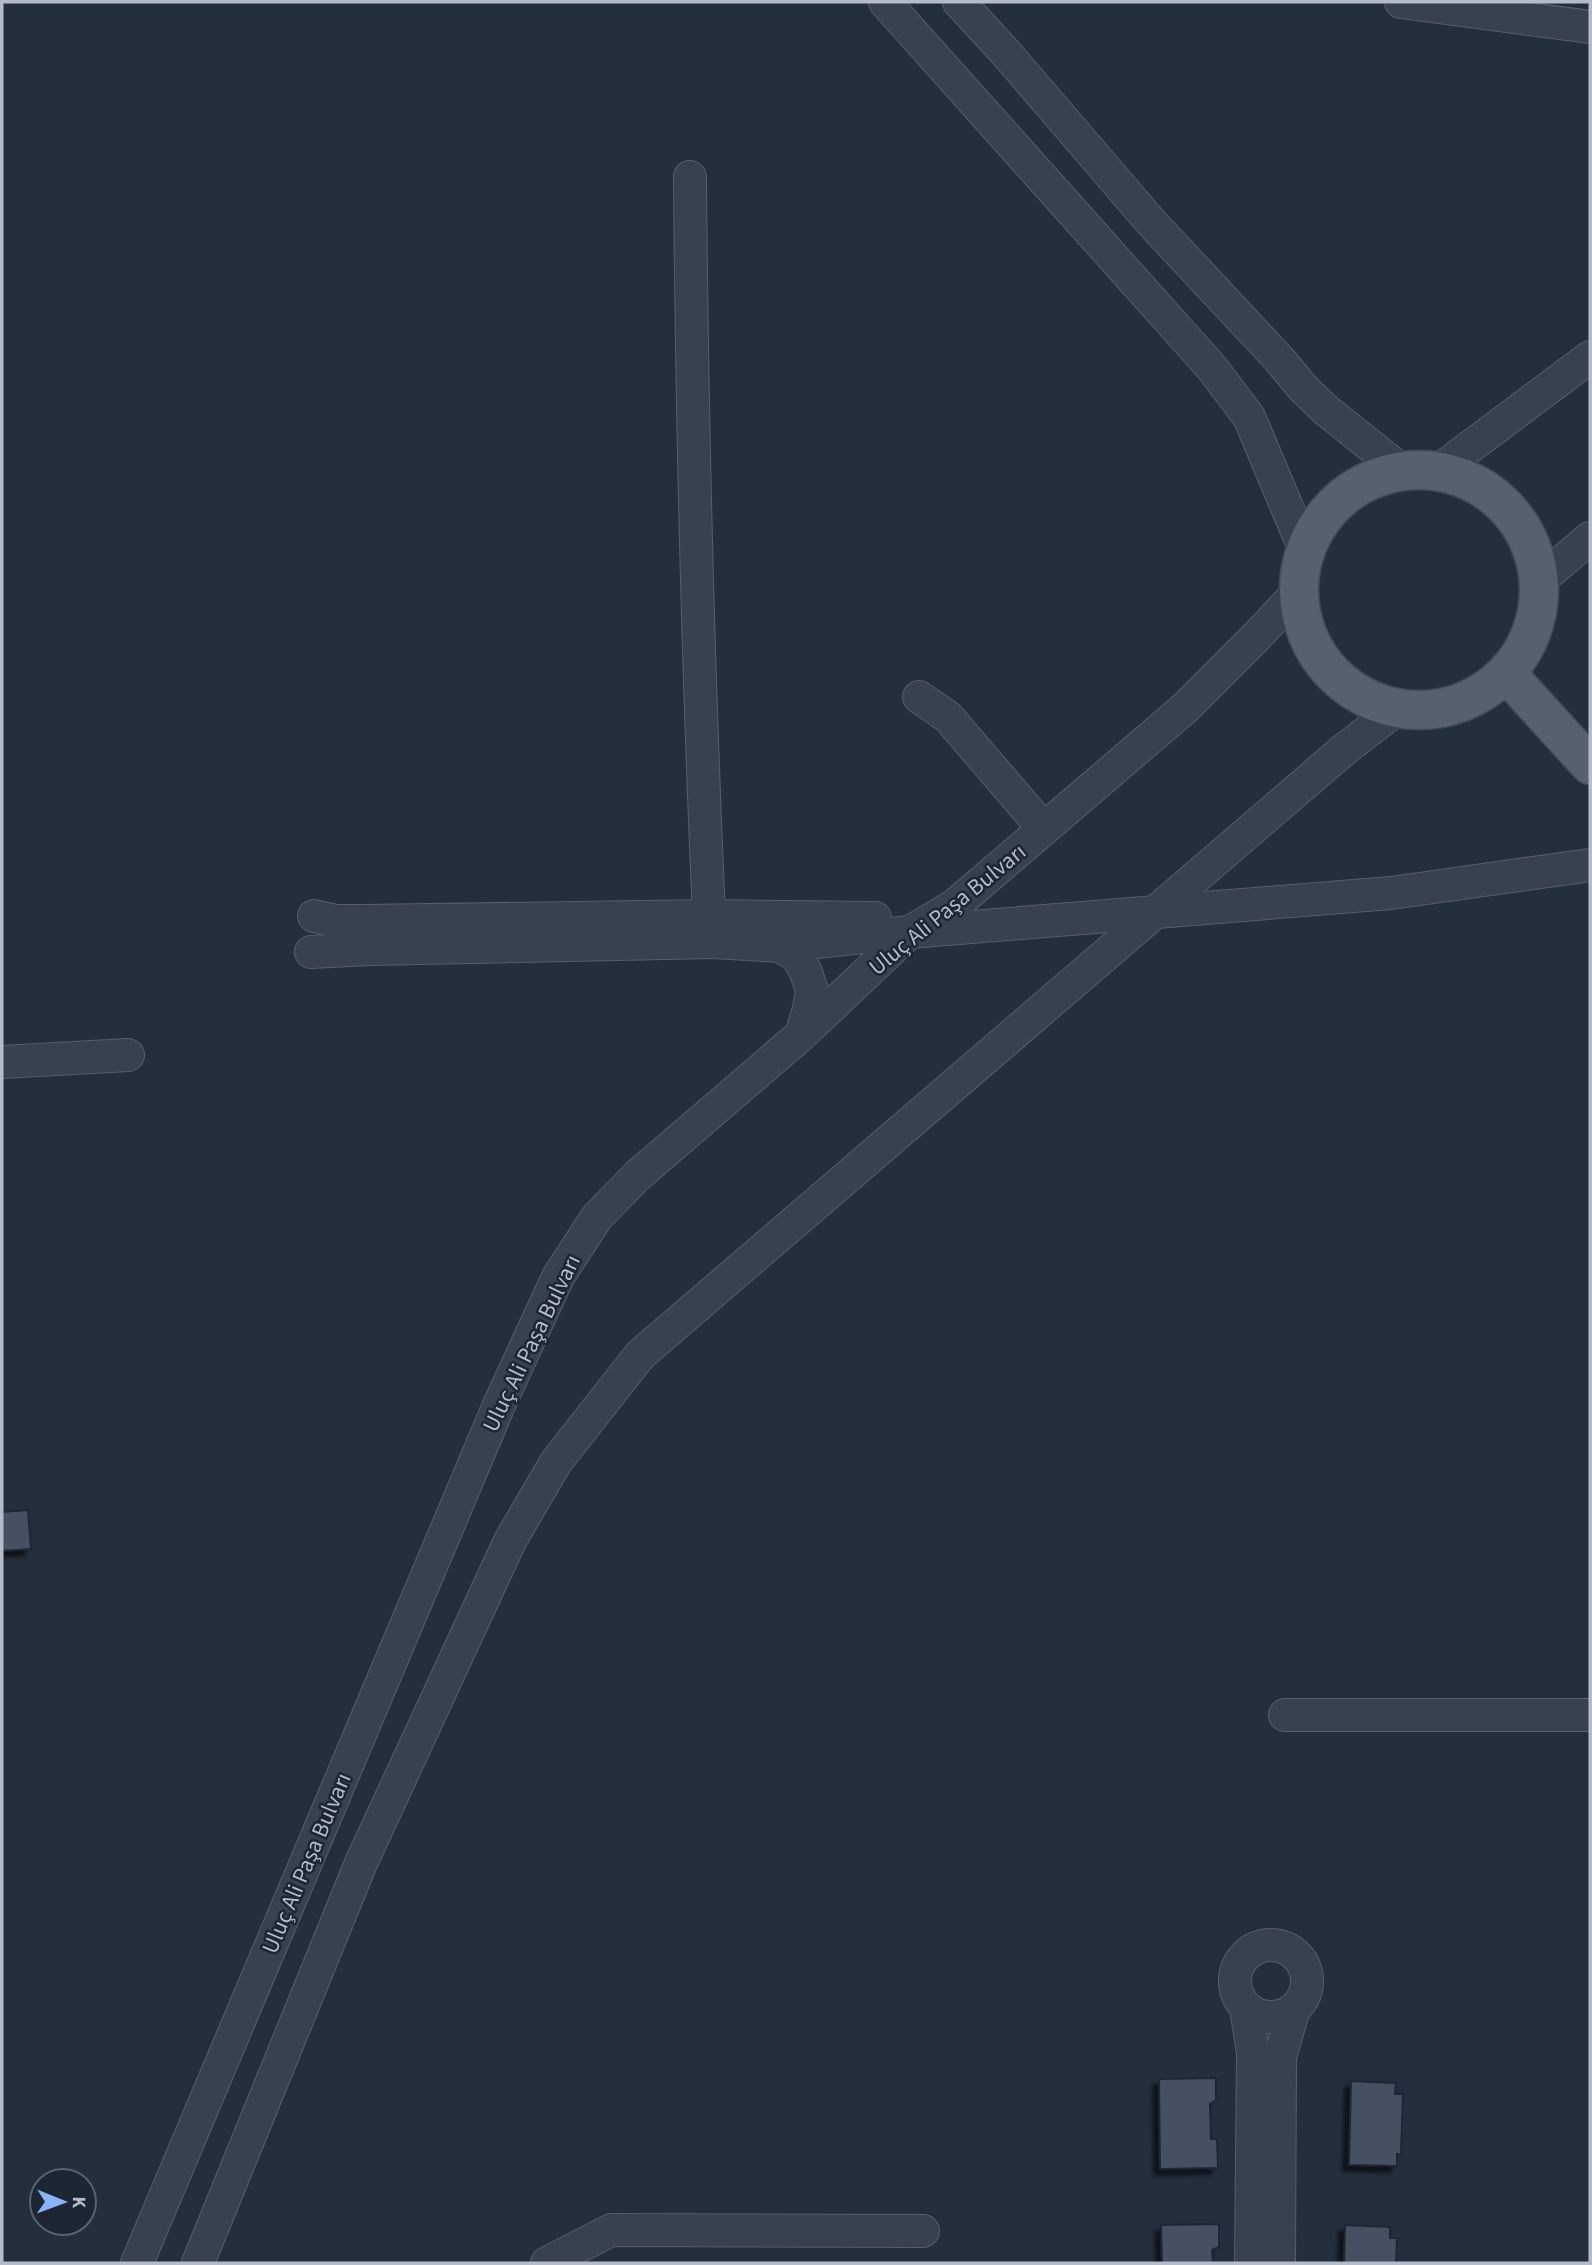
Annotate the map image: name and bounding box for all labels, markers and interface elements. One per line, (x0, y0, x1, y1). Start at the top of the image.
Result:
street label: Uluç Ali Paşa Bulvarı (862, 836, 1033, 983)
street label: Uluç Ali Paşa Bulvarı (474, 1249, 589, 1438)
street label: Uluç Ali Paşa Bulvarı (253, 1768, 360, 1959)
north arrow (28, 2167, 98, 2237)
text: K (65, 2196, 92, 2209)

